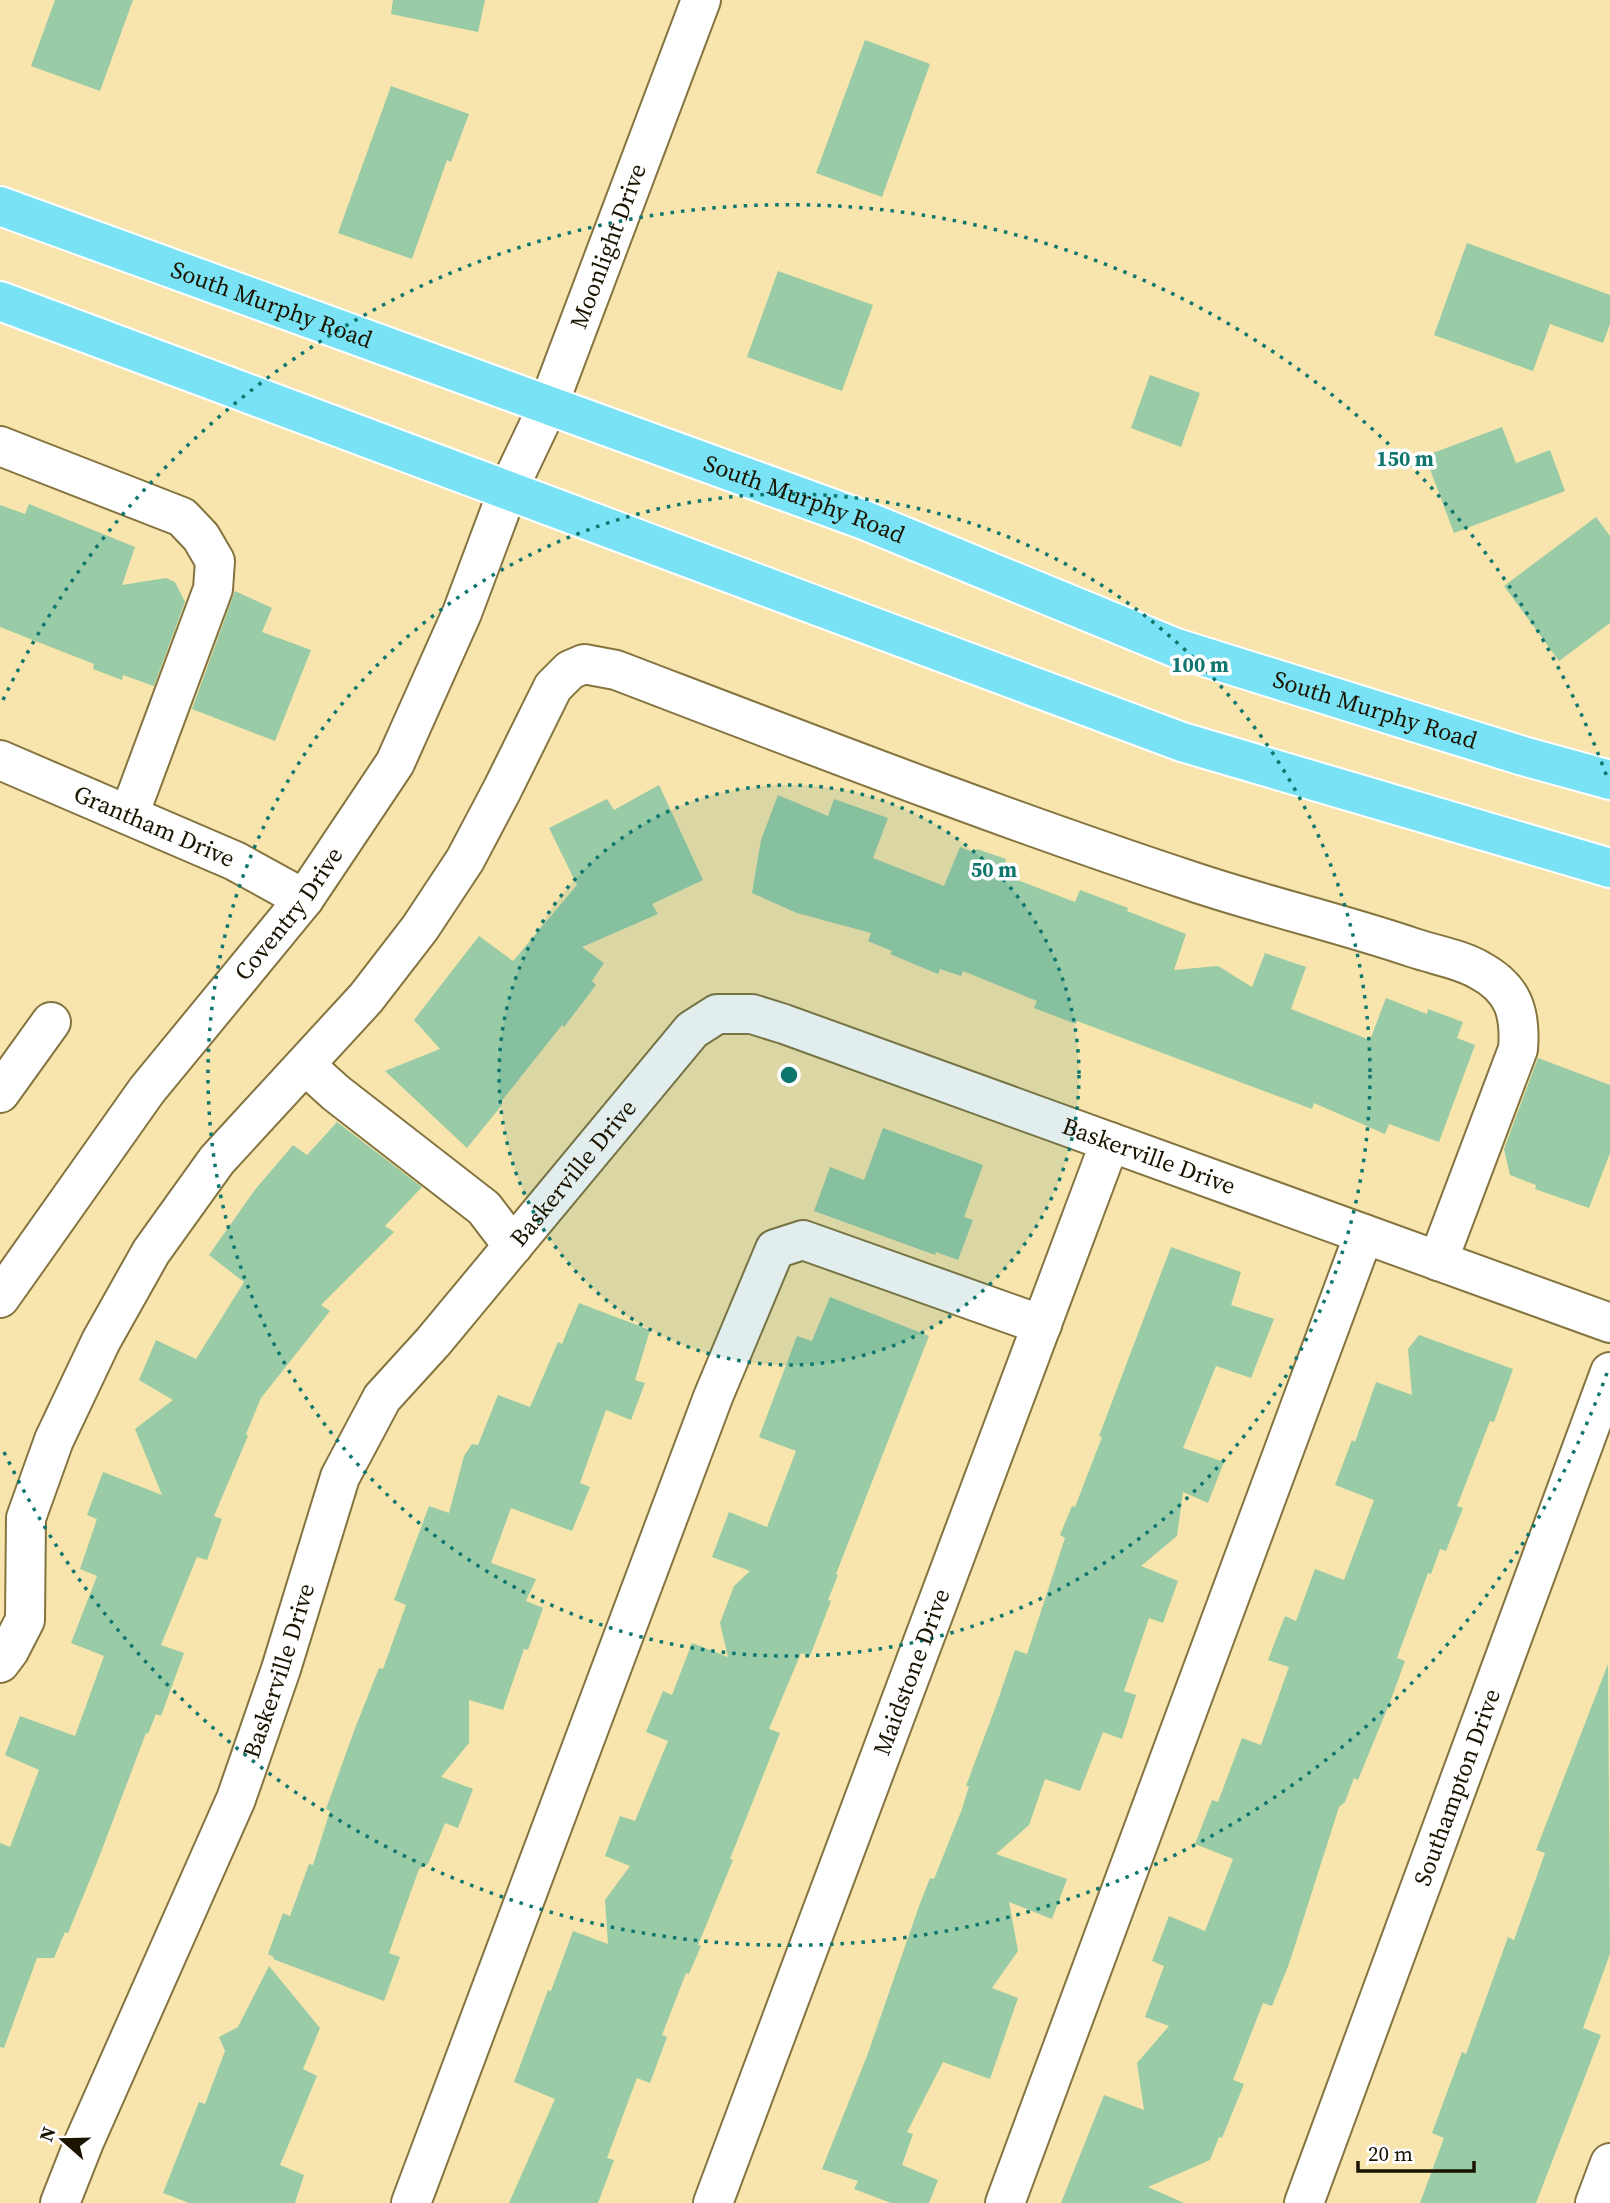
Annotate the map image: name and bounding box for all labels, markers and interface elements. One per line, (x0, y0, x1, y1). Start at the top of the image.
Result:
street label: Moonlight Drive (562, 159, 654, 333)
street label: South Murphy Road (166, 253, 377, 356)
text: 150 m (1376, 444, 1434, 473)
street label: South Murphy Road (699, 446, 910, 551)
text: 100 m (1171, 650, 1229, 679)
street label: South Murphy Road (1269, 662, 1482, 757)
street label: Grantham Drive (69, 777, 240, 875)
street label: Coventry Drive (227, 840, 350, 987)
text: 50 m (971, 855, 1017, 884)
centre of rings (777, 1063, 801, 1087)
street label: Baskerville Drive (502, 1092, 644, 1253)
street label: Baskerville Drive (1058, 1109, 1240, 1202)
street label: Baskerville Drive (234, 1579, 322, 1762)
street label: Maidstone Drive (865, 1584, 958, 1760)
street label: Southampton Drive (1405, 1684, 1508, 1890)
north arrow (28, 2105, 98, 2175)
text: N (32, 2123, 62, 2145)
scale bar (1358, 2130, 1474, 2174)
text: 20 m (1368, 2139, 1413, 2168)

